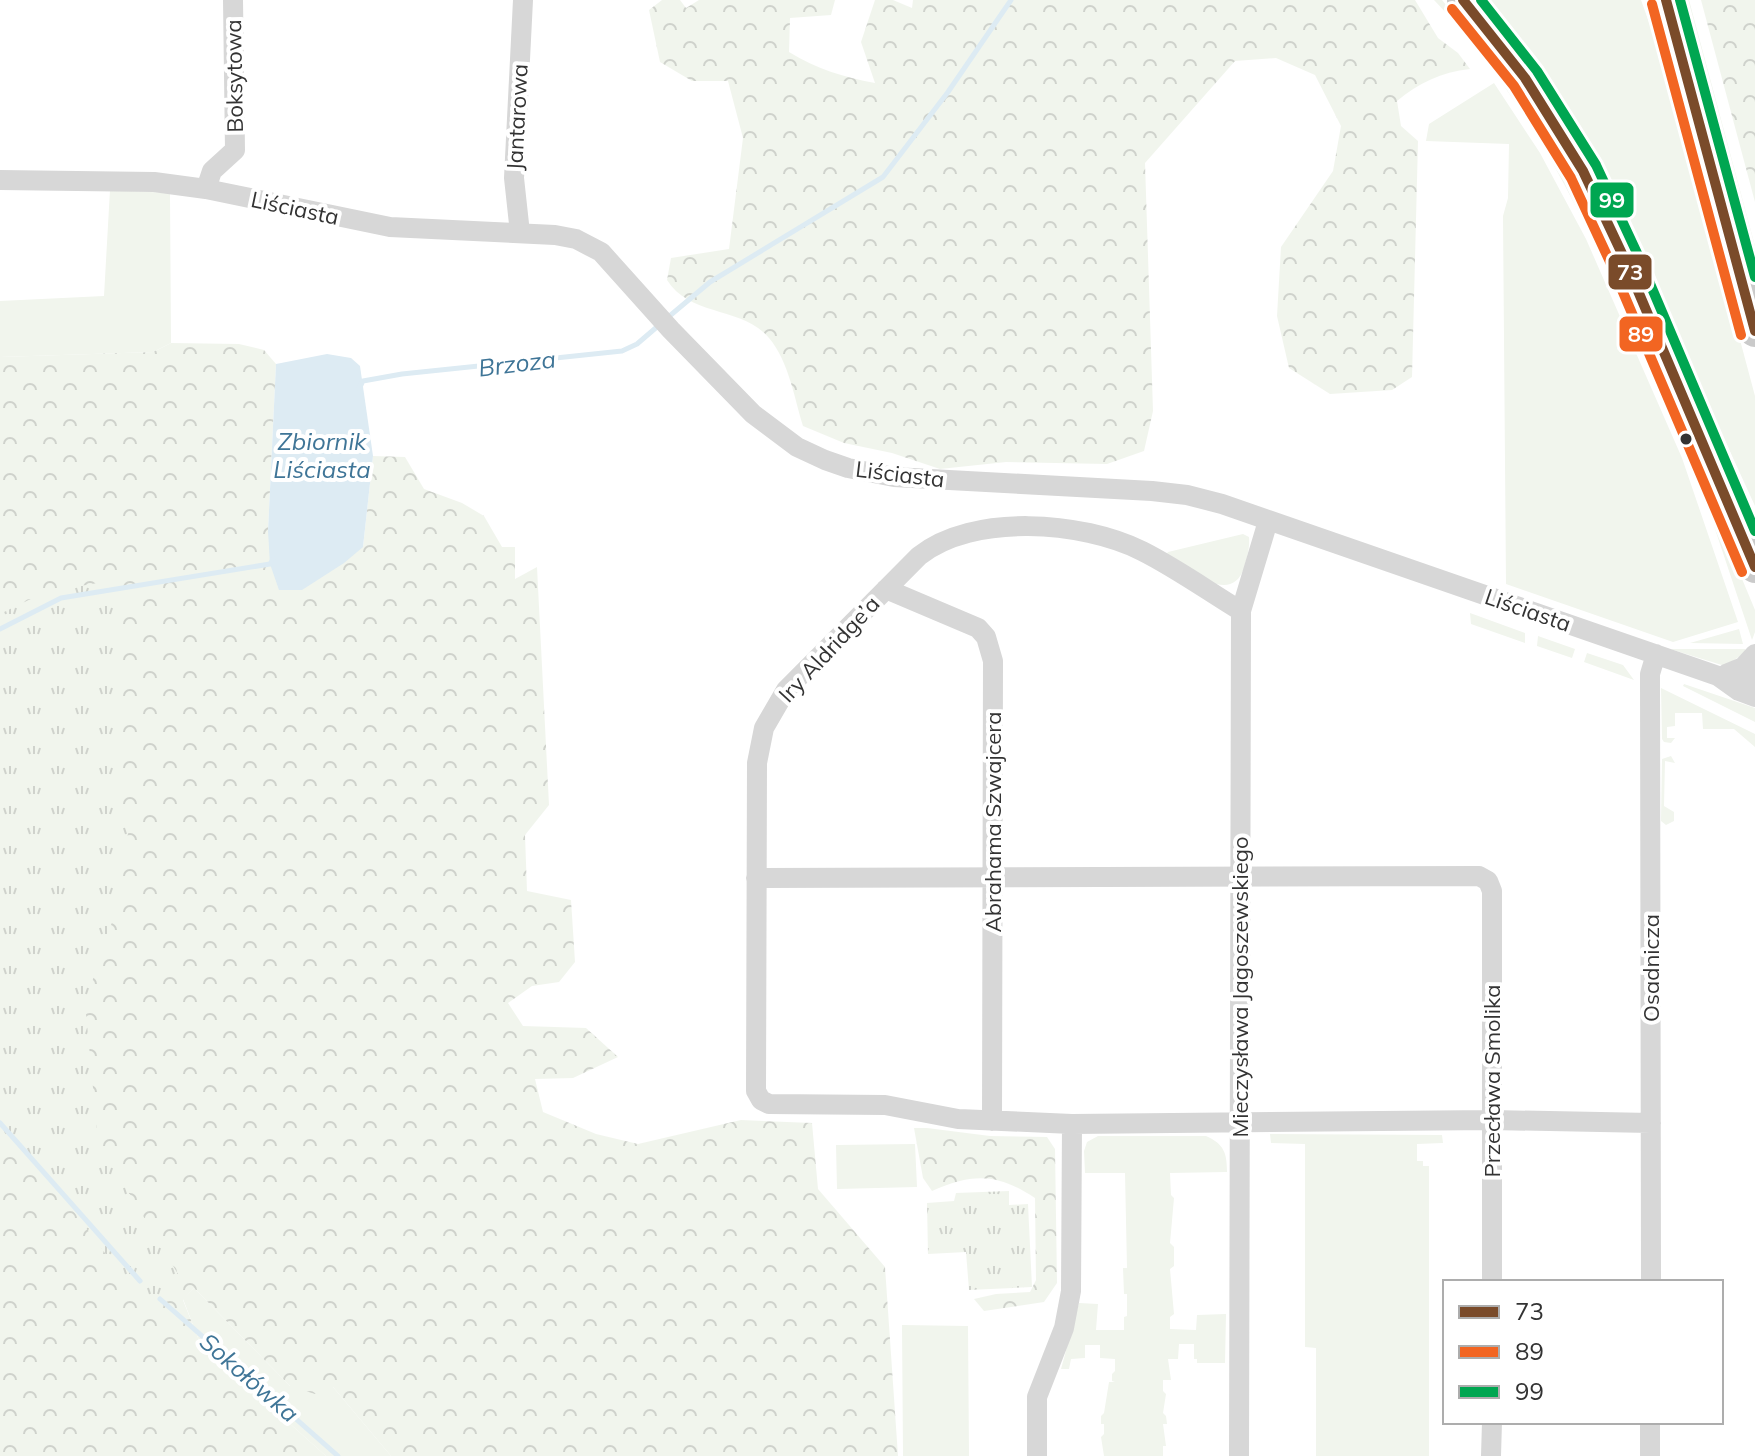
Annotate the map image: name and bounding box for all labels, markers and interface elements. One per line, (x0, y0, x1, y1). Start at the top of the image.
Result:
street label: Boksytowa (219, 19, 249, 133)
street label: Jantarowa (500, 63, 534, 171)
line badge: 99 (1589, 181, 1635, 219)
street label: Liściasta (248, 185, 342, 231)
text: 99 (1599, 186, 1625, 214)
line badge: 73 (1607, 253, 1653, 291)
text: 73 (1617, 258, 1643, 286)
line badge: 89 (1618, 315, 1664, 353)
text: 89 (1628, 320, 1654, 348)
water label: Brzoza (477, 343, 557, 383)
water label: Zbiornik Liściasta (273, 426, 371, 484)
unlabelled marker (1678, 431, 1694, 447)
street label: Liściasta (854, 455, 946, 493)
street label: Liściasta (1481, 582, 1575, 638)
street label: Iry Aldridge’a (773, 590, 885, 708)
street label: Abrahama Szwajcera (979, 712, 1007, 932)
street label: Mieczysława Jagoszewskiego (1226, 836, 1254, 1138)
street label: Osadnicza (1637, 914, 1665, 1022)
street label: Przecława Smolika (1478, 985, 1506, 1177)
legend (1443, 1280, 1723, 1424)
text: 73 (1515, 1296, 1544, 1326)
water label: Sokołówka (194, 1326, 305, 1428)
text: 89 (1515, 1336, 1544, 1366)
text: 99 (1515, 1376, 1544, 1406)

